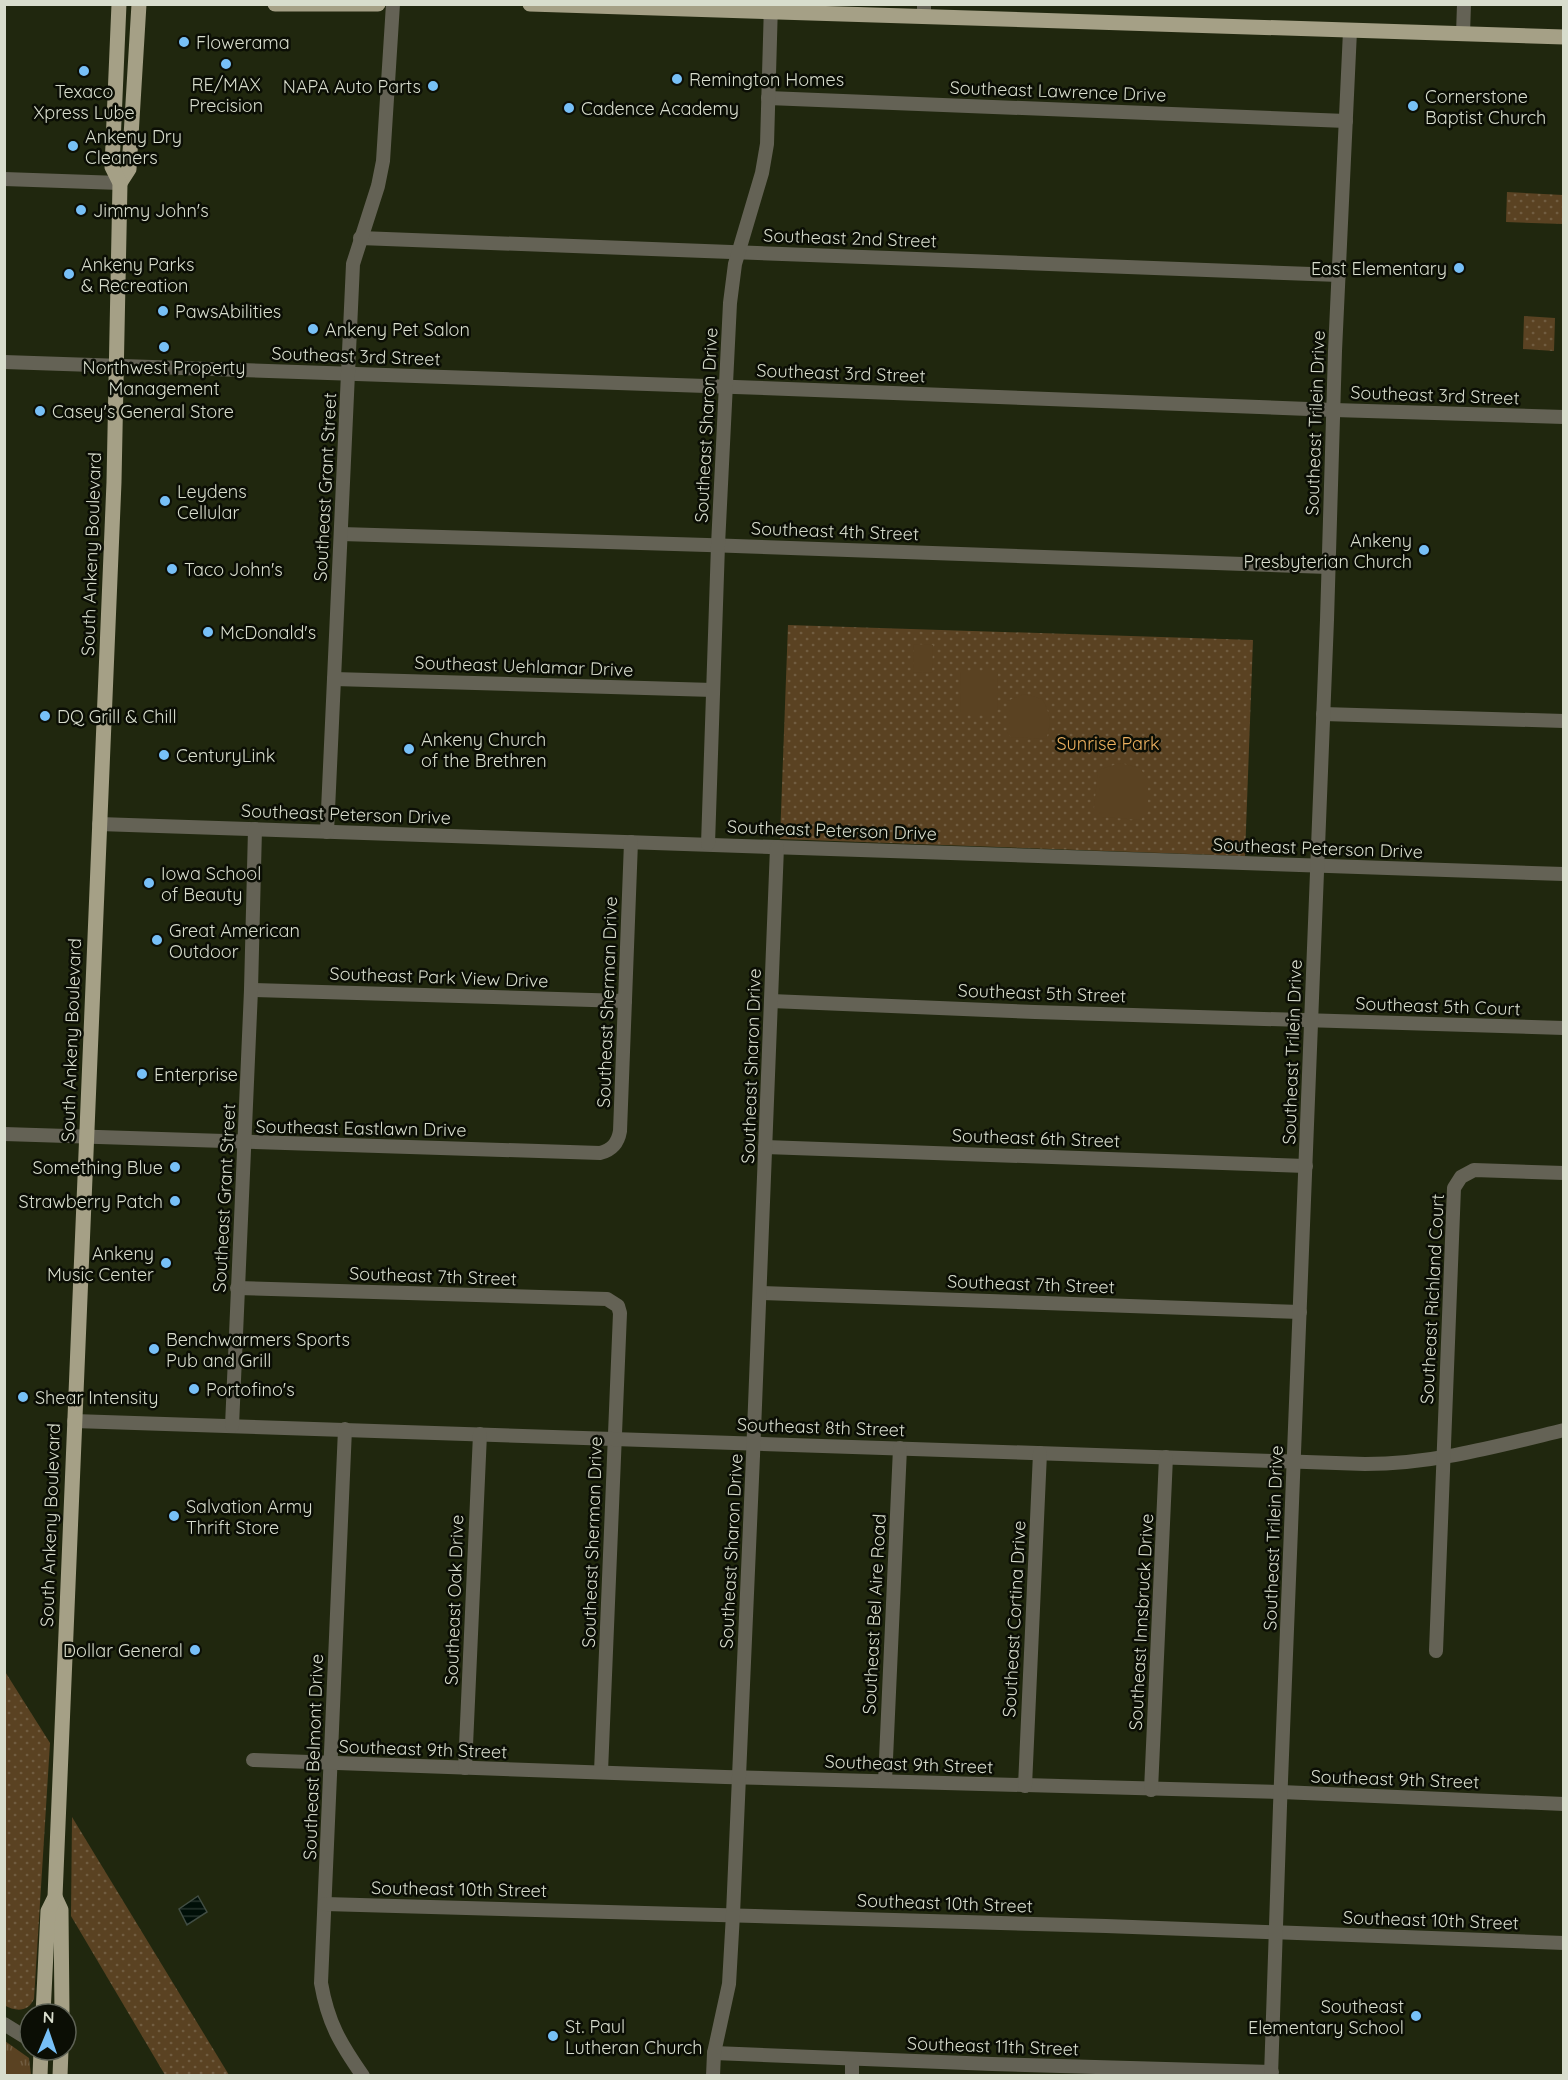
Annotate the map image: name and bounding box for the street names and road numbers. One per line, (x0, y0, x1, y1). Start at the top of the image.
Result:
street label: Southeast Lawrence Drive (949, 76, 1167, 106)
street label: Southeast 2nd Street (763, 223, 937, 253)
street label: Southeast Sharon Drive (689, 327, 723, 523)
street label: Southeast Trilein Drive (1300, 330, 1330, 516)
street label: Southeast 3rd Street (271, 342, 441, 370)
street label: Southeast 3rd Street (756, 359, 926, 387)
street label: Southeast 3rd Street (1350, 381, 1520, 409)
street label: Southeast Grant Street (309, 392, 341, 582)
street label: South Ankeny Boulevard (76, 452, 106, 656)
street label: Southeast 4th Street (751, 517, 919, 545)
street label: Southeast Uehlamar Drive (414, 651, 634, 681)
street label: Southeast Peterson Drive (241, 799, 451, 829)
street label: Southeast Peterson Drive (727, 815, 937, 845)
street label: Southeast Peterson Drive (1213, 833, 1423, 863)
street label: Southeast Sherman Drive (592, 896, 622, 1108)
street label: South Ankeny Boulevard (56, 938, 86, 1142)
street label: Southeast Trilein Drive (1277, 959, 1307, 1145)
street label: Southeast Park View Drive (329, 962, 549, 992)
street label: Southeast Sharon Drive (736, 968, 766, 1164)
street label: Southeast 5th Street (957, 979, 1127, 1007)
street label: Southeast 5th Court (1355, 992, 1521, 1020)
street label: Southeast Grant Street (208, 1103, 240, 1293)
street label: Southeast Eastlawn Drive (255, 1115, 467, 1141)
street label: Southeast 6th Street (952, 1124, 1120, 1152)
street label: Southeast Richland Court (1415, 1193, 1449, 1405)
street label: Southeast 7th Street (349, 1262, 517, 1290)
street label: Southeast 7th Street (947, 1270, 1115, 1298)
street label: Southeast 8th Street (736, 1413, 906, 1441)
street label: South Ankeny Boulevard (35, 1423, 65, 1627)
street label: Southeast Sherman Drive (577, 1436, 607, 1648)
street label: Southeast Trilein Drive (1258, 1445, 1288, 1631)
street label: Southeast Sharon Drive (714, 1453, 748, 1649)
street label: Southeast Bel Aire Road (857, 1513, 891, 1715)
street label: Southeast Innsbruck Drive (1124, 1513, 1158, 1731)
street label: Southeast Oak Drive (440, 1514, 468, 1686)
street label: Southeast Cortina Drive (997, 1520, 1031, 1718)
street label: Southeast Belmont Drive (298, 1654, 328, 1860)
street label: Southeast 9th Street (338, 1735, 508, 1763)
street label: Southeast 9th Street (824, 1750, 994, 1778)
street label: Southeast 9th Street (1310, 1765, 1480, 1793)
street label: Southeast 10th Street (371, 1876, 547, 1902)
street label: Southeast 10th Street (857, 1888, 1033, 1918)
street label: Southeast 10th Street (1343, 1905, 1519, 1935)
street label: Southeast 11th Street (907, 2032, 1079, 2060)

